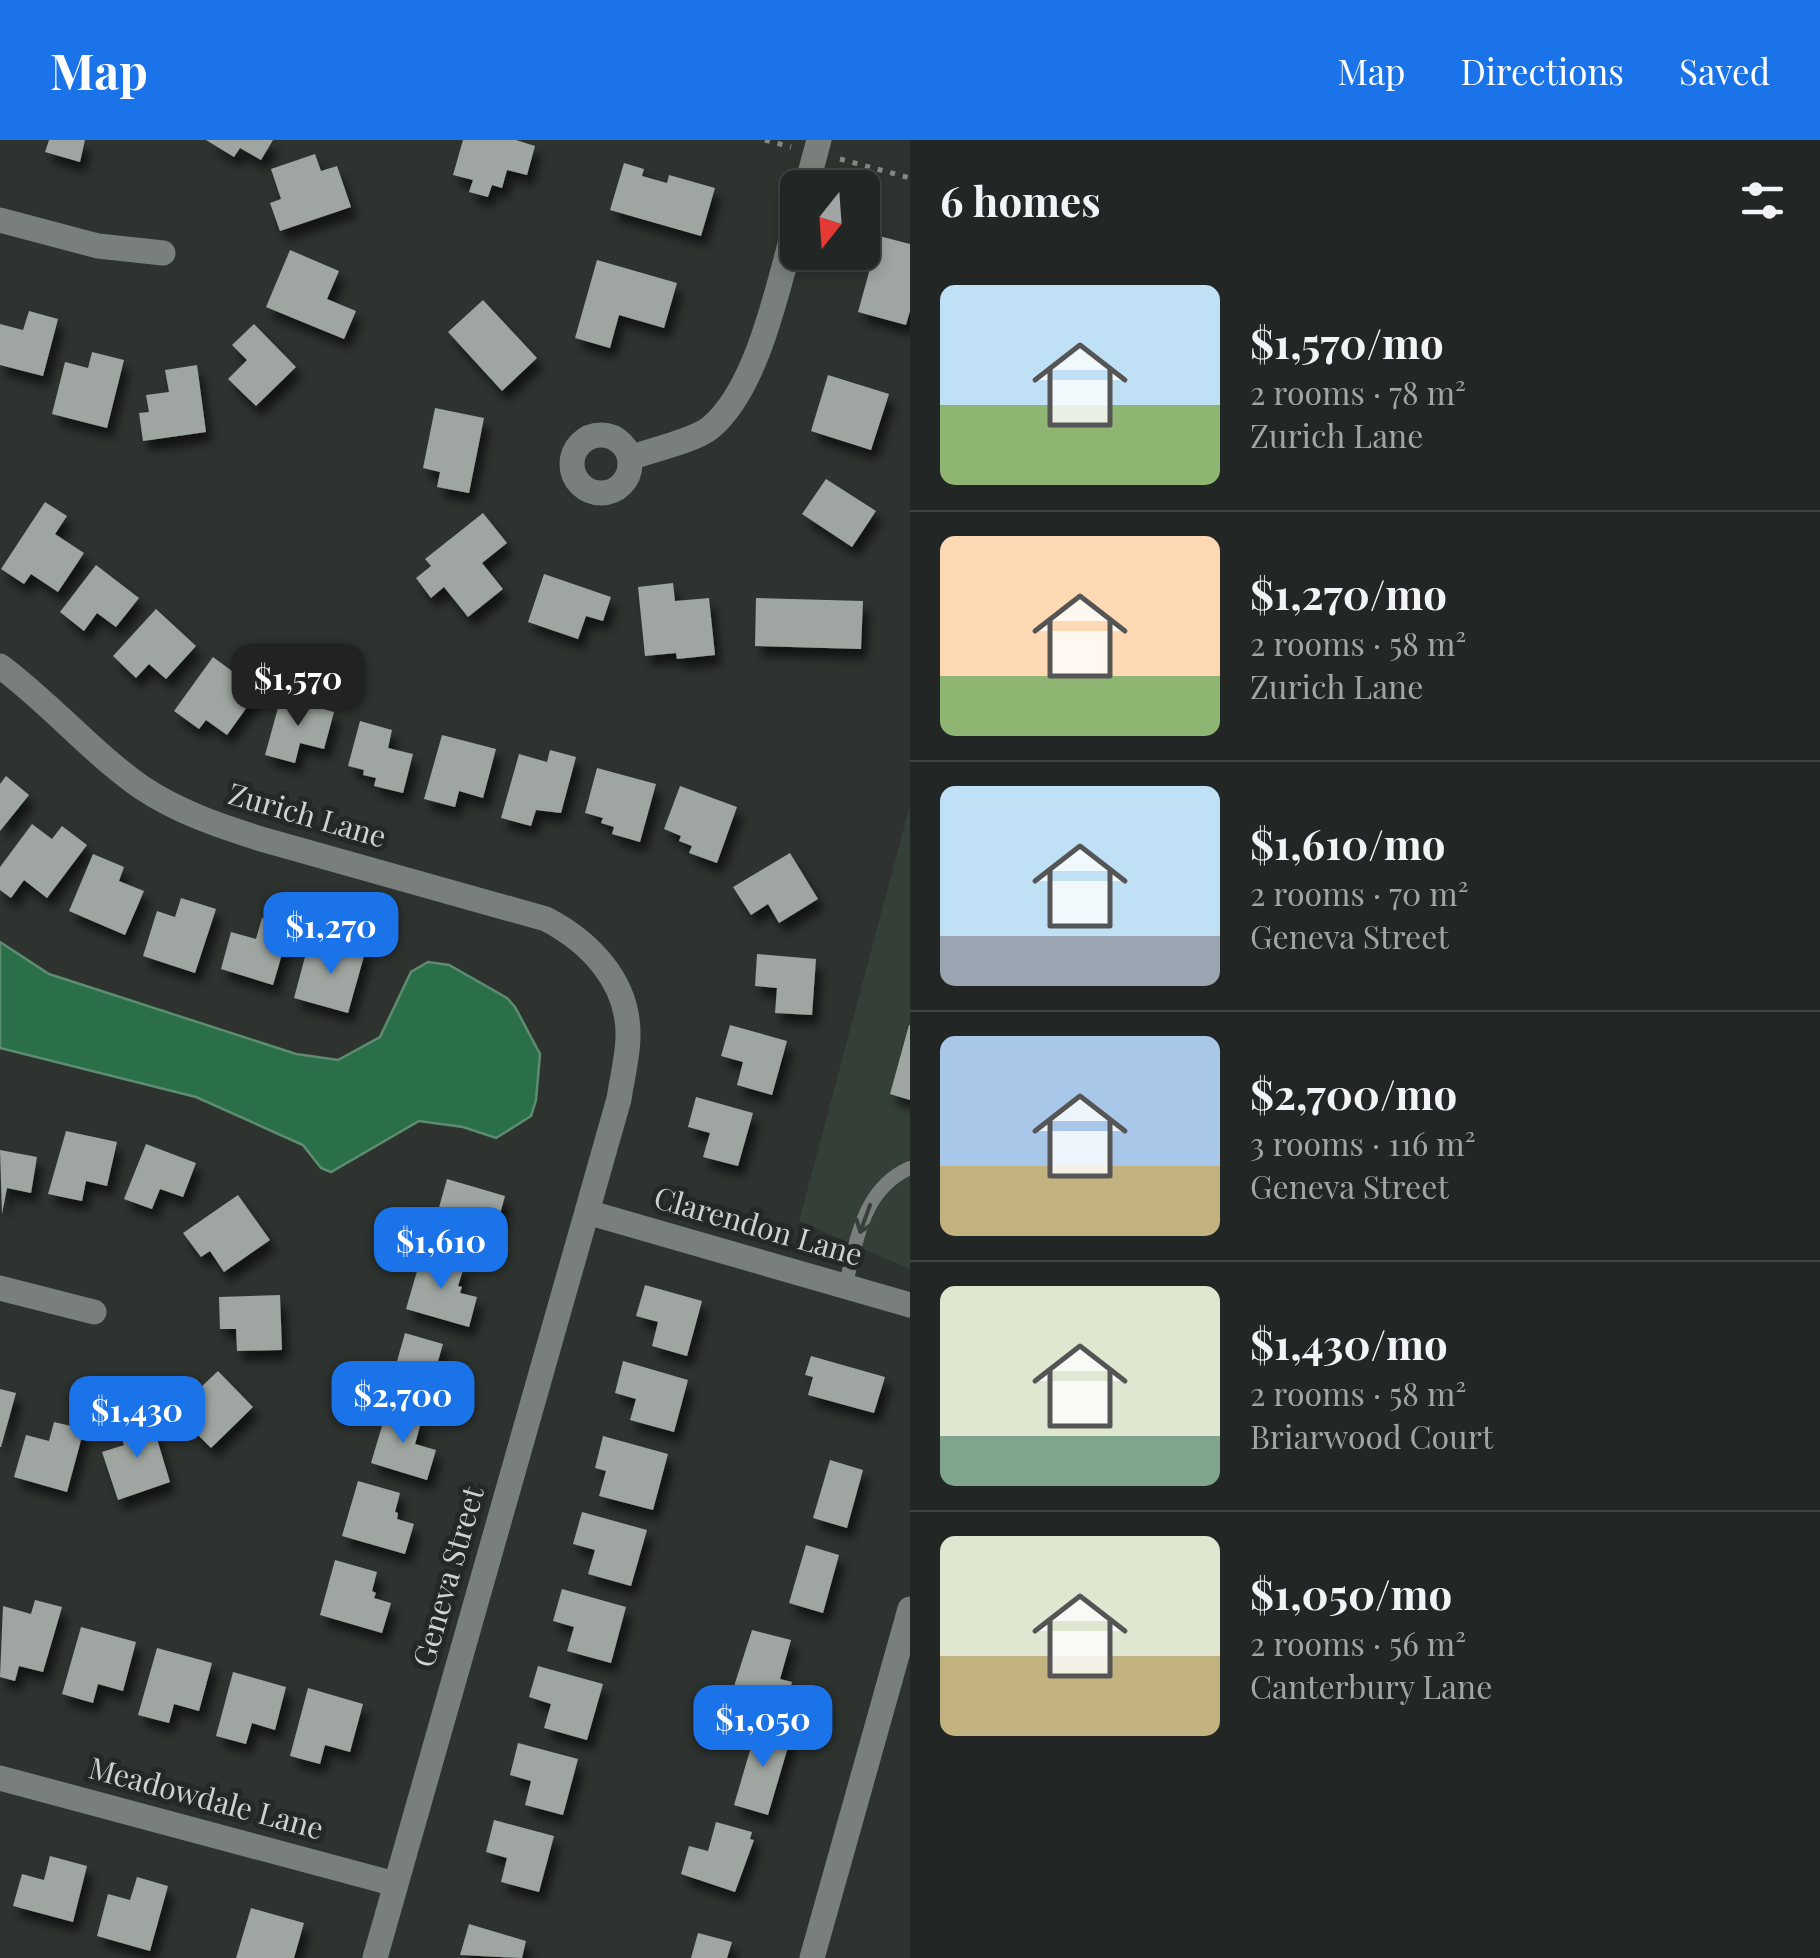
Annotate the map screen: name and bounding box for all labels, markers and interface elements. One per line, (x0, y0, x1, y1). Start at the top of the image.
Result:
text: Map (50, 38, 148, 102)
text: Map (1337, 47, 1405, 94)
text: Directions (1460, 47, 1624, 94)
text: Saved (1679, 47, 1770, 94)
north arrow (780, 170, 880, 270)
map controls (780, 170, 880, 270)
text: 6 homes (940, 172, 1101, 228)
icon: filters (1735, 173, 1790, 228)
text: $1,570/mo (1250, 314, 1444, 370)
icon: home (1020, 325, 1140, 445)
text: 2 rooms · 78 m² (1250, 370, 1466, 413)
text: Zurich Lane (1250, 413, 1423, 456)
text: $1,270/mo (1250, 565, 1447, 621)
icon: home (1020, 576, 1140, 696)
text: 2 rooms · 58 m² (1250, 621, 1466, 664)
pin: $1,570 (217, 644, 379, 729)
text: $1,570 (254, 655, 342, 698)
text: Zurich Lane (1250, 664, 1423, 707)
street label: Zurich Lane (224, 772, 391, 856)
text: $1,610/mo (1250, 815, 1446, 871)
icon: home (1020, 826, 1140, 946)
text: 2 rooms · 70 m² (1250, 871, 1468, 914)
pin: $1,270 (250, 892, 412, 977)
text: $1,270 (285, 903, 377, 946)
text: Geneva Street (1250, 914, 1449, 957)
text: $2,700/mo (1250, 1065, 1457, 1121)
icon: home (1020, 1076, 1140, 1196)
text: 3 rooms · 116 m² (1250, 1121, 1476, 1164)
text: Geneva Street (1250, 1164, 1449, 1207)
street label: Clarendon Lane (650, 1176, 867, 1274)
one-way arrow (855, 1202, 873, 1233)
pin: $1,610 (360, 1207, 522, 1292)
text: $1,610 (396, 1218, 486, 1261)
text: $1,430/mo (1250, 1315, 1448, 1371)
icon: home (1020, 1326, 1140, 1446)
pin: $2,700 (322, 1361, 484, 1446)
text: 2 rooms · 58 m² (1250, 1371, 1466, 1414)
text: $2,700 (354, 1372, 452, 1415)
pin: $1,430 (56, 1376, 218, 1461)
text: $1,430 (91, 1387, 183, 1430)
text: Briarwood Court (1250, 1414, 1493, 1457)
street label: Geneva Street (402, 1481, 492, 1672)
text: $1,050/mo (1250, 1565, 1452, 1621)
icon: home (1020, 1576, 1140, 1696)
text: 2 rooms · 56 m² (1250, 1621, 1466, 1664)
text: Canterbury Lane (1250, 1664, 1492, 1707)
pin: $1,050 (682, 1685, 844, 1770)
text: $1,050 (715, 1696, 811, 1739)
street label: Meadowdale Lane (85, 1747, 328, 1848)

